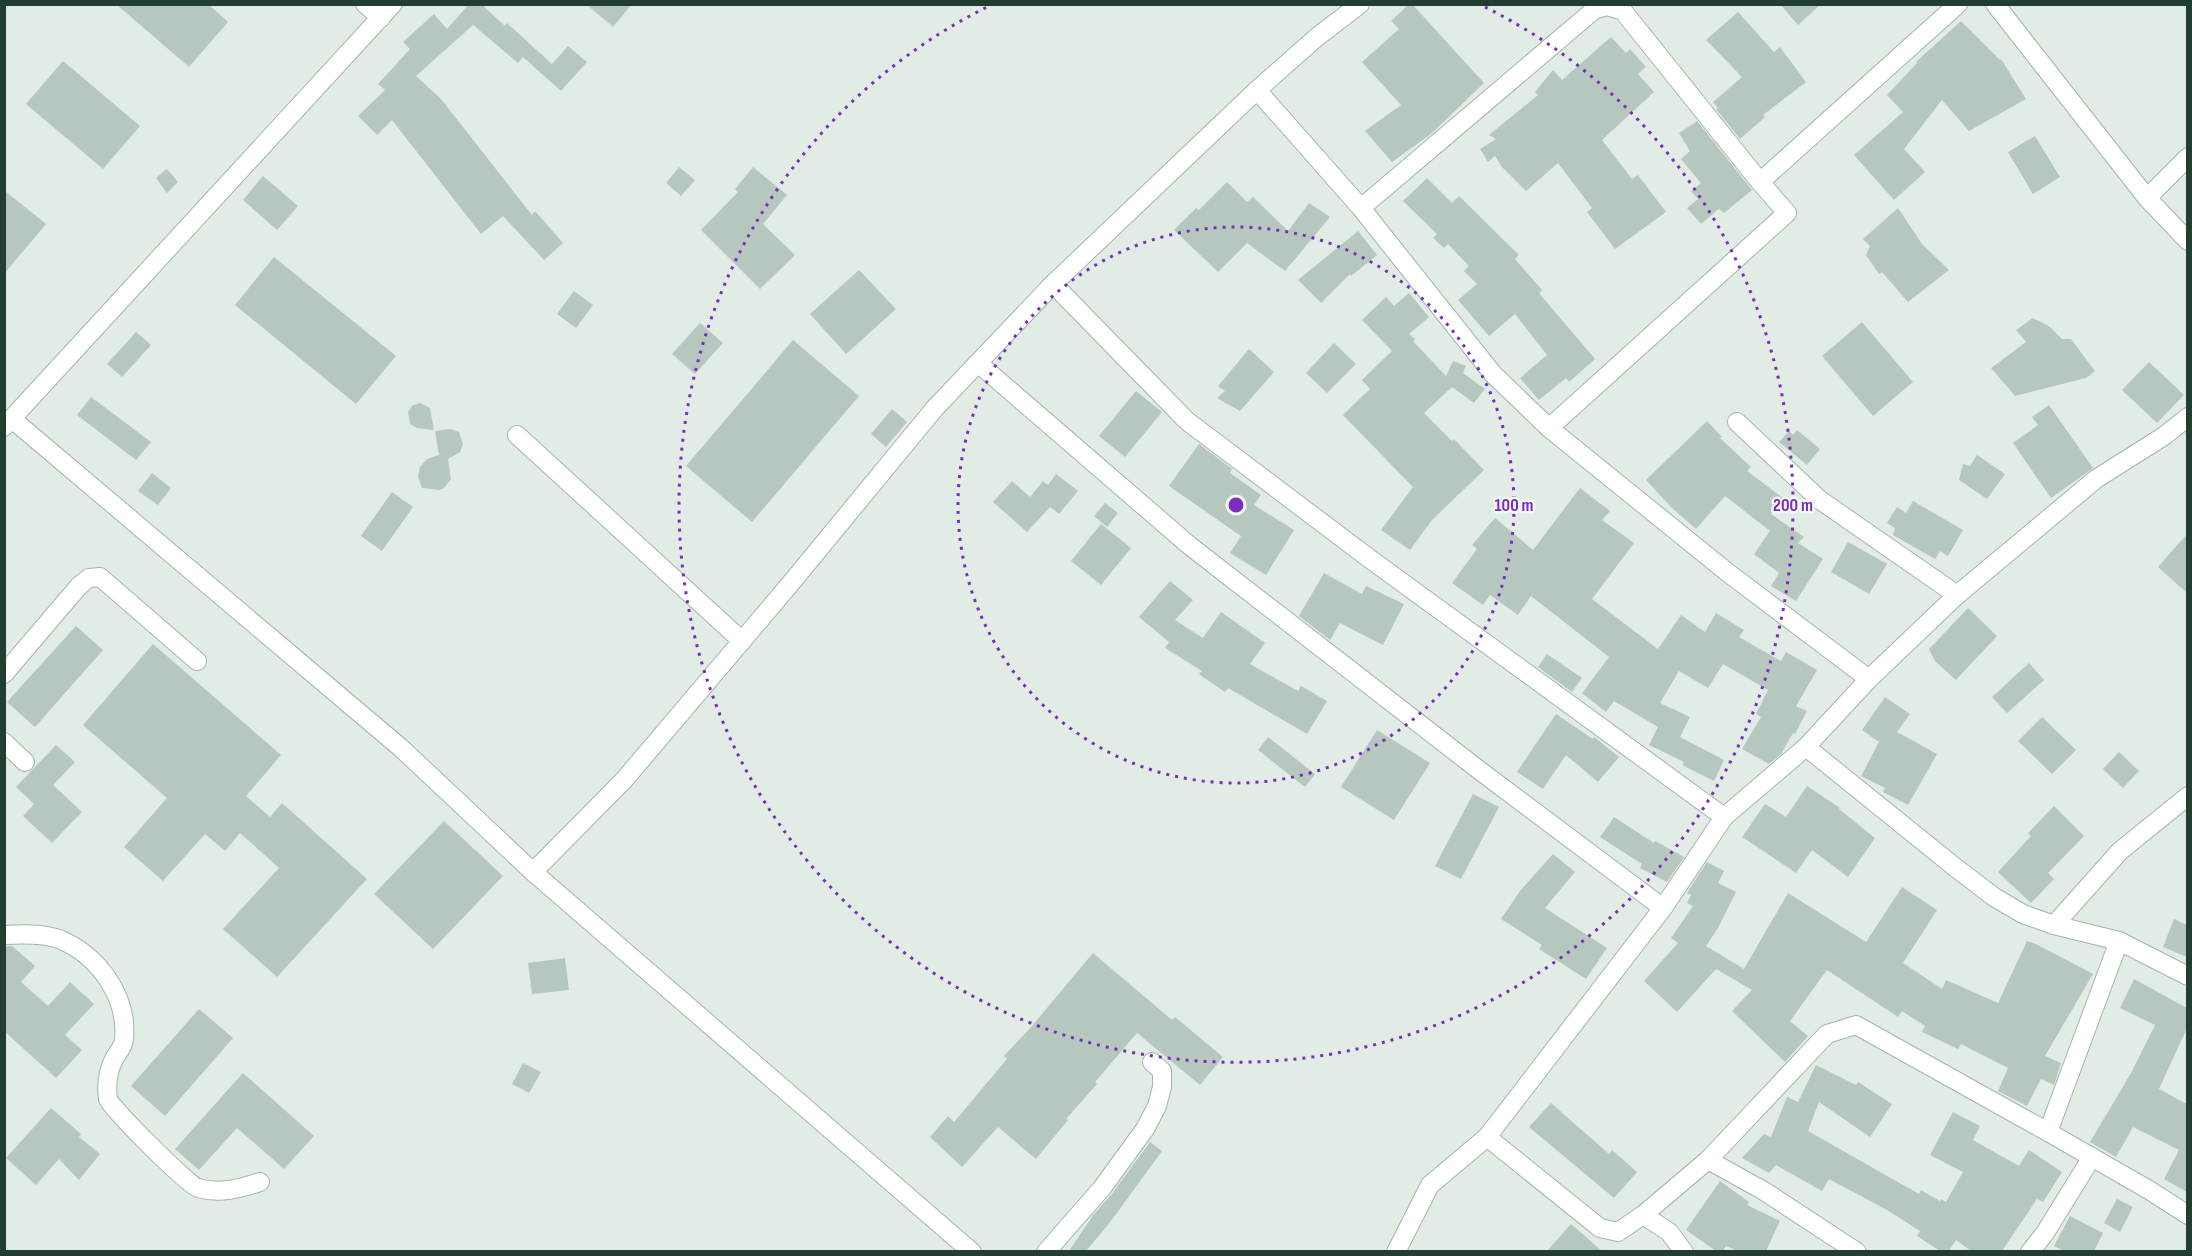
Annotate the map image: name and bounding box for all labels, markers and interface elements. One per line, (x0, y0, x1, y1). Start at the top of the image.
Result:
centre of rings (1226, 495, 1246, 515)
text: 100 m (1495, 495, 1534, 516)
text: 200 m (1773, 495, 1813, 516)

